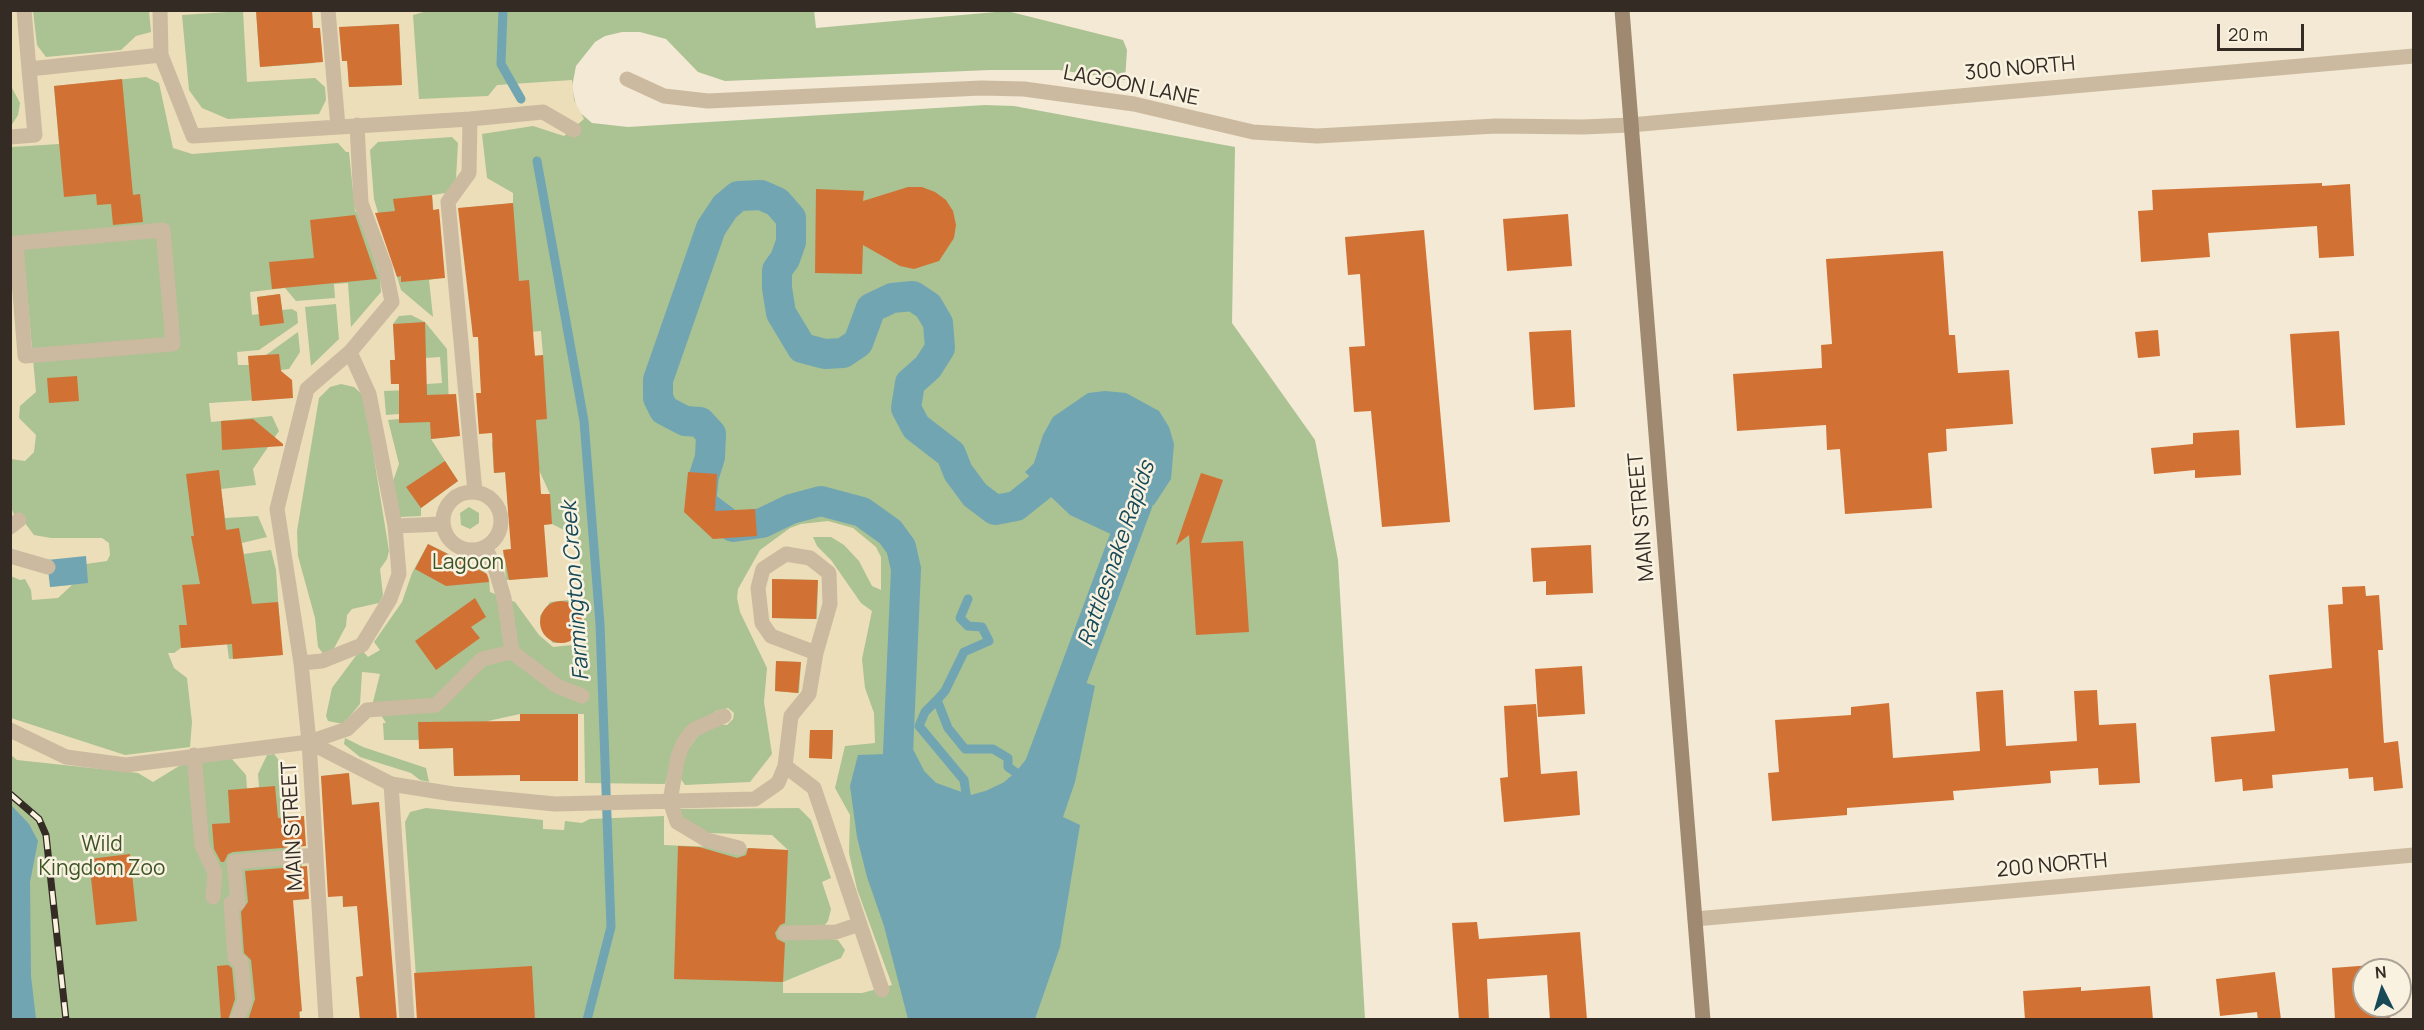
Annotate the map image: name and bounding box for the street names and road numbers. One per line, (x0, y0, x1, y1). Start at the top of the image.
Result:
street label: 300 NORTH (1964, 52, 2076, 86)
street label: LAGOON LANE (1061, 60, 1201, 112)
street label: MAIN STREET (1624, 451, 1660, 583)
street label: MAIN STREET (277, 761, 309, 891)
street label: 200 NORTH (1995, 849, 2109, 883)

